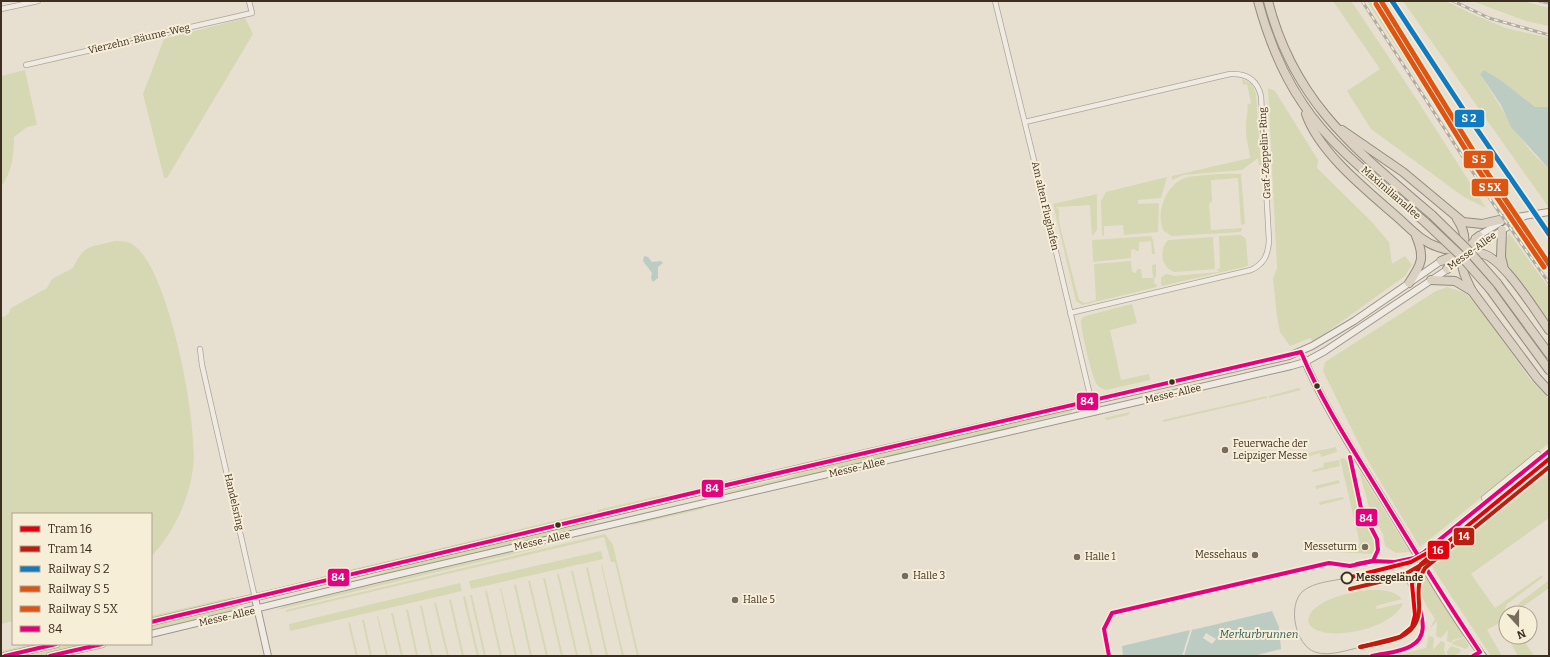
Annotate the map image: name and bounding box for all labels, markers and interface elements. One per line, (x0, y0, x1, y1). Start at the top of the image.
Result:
street label: Vierzehn-Bäume-Weg (87, 21, 192, 57)
street label: Graf-Zeppelin-Ring (1257, 106, 1273, 199)
line badge: S 2 (1454, 109, 1485, 128)
text: S 2 (1462, 112, 1476, 125)
line badge: S 5 (1463, 150, 1494, 169)
text: S 5 (1472, 153, 1486, 166)
street label: Am alten Flughafen (1029, 160, 1061, 252)
street label: Maximilianallee (1359, 164, 1423, 222)
line badge: S 5X (1471, 178, 1509, 197)
text: S 5X (1479, 181, 1501, 194)
street label: Messe-Allee (1445, 229, 1499, 273)
unlabelled marker (1167, 377, 1177, 387)
unlabelled marker (1312, 381, 1322, 391)
street label: Messe-Allee (1144, 382, 1202, 406)
line badge: 84 (1076, 392, 1099, 411)
text: 84 (1080, 395, 1094, 408)
place label: Feuerwache der Leipziger Messe (1233, 438, 1308, 462)
marker: Feuerwache der Leipziger Messe (1220, 445, 1230, 455)
street label: Messe-Allee (828, 456, 886, 480)
street label: Handelsring (222, 472, 246, 532)
line badge: 84 (701, 479, 724, 498)
text: 84 (705, 482, 719, 495)
line badge: 84 (1355, 508, 1378, 527)
text: 84 (1359, 512, 1373, 525)
legend (12, 513, 152, 645)
unlabelled marker (553, 520, 563, 530)
text: Tram 16 (48, 522, 92, 536)
line badge: 14 (1453, 527, 1475, 546)
street label: Messe-Allee (513, 529, 571, 553)
text: 14 (1458, 530, 1470, 543)
line badge: 16 (1427, 540, 1450, 560)
place label: Messeturm (1304, 541, 1357, 553)
text: Tram 14 (48, 542, 92, 556)
marker: Messeturm (1360, 542, 1370, 552)
text: 16 (1432, 544, 1444, 557)
place label: Messehaus (1195, 549, 1247, 561)
marker: Messehaus (1250, 550, 1260, 560)
place label: Halle 1 (1085, 551, 1116, 563)
marker: Halle 1 (1072, 552, 1082, 562)
text: Railway S 2 (48, 562, 110, 576)
line badge: 84 (327, 568, 350, 587)
place label: Halle 3 (913, 570, 945, 582)
text: 84 (331, 571, 345, 584)
marker: Halle 3 (900, 571, 910, 581)
marker: Messegelände (1340, 571, 1354, 585)
place label: Messegelände (1356, 572, 1424, 584)
text: Railway S 5 (48, 582, 109, 596)
place label: Halle 5 (743, 594, 775, 606)
marker: Halle 5 (730, 595, 740, 605)
text: Railway S 5X (48, 602, 118, 616)
street label: Messe-Allee (198, 605, 256, 629)
north arrow (1498, 605, 1538, 645)
text: 84 (48, 622, 62, 636)
text: N (1515, 626, 1528, 642)
water label: Merkurbrunnen (1220, 628, 1299, 641)

